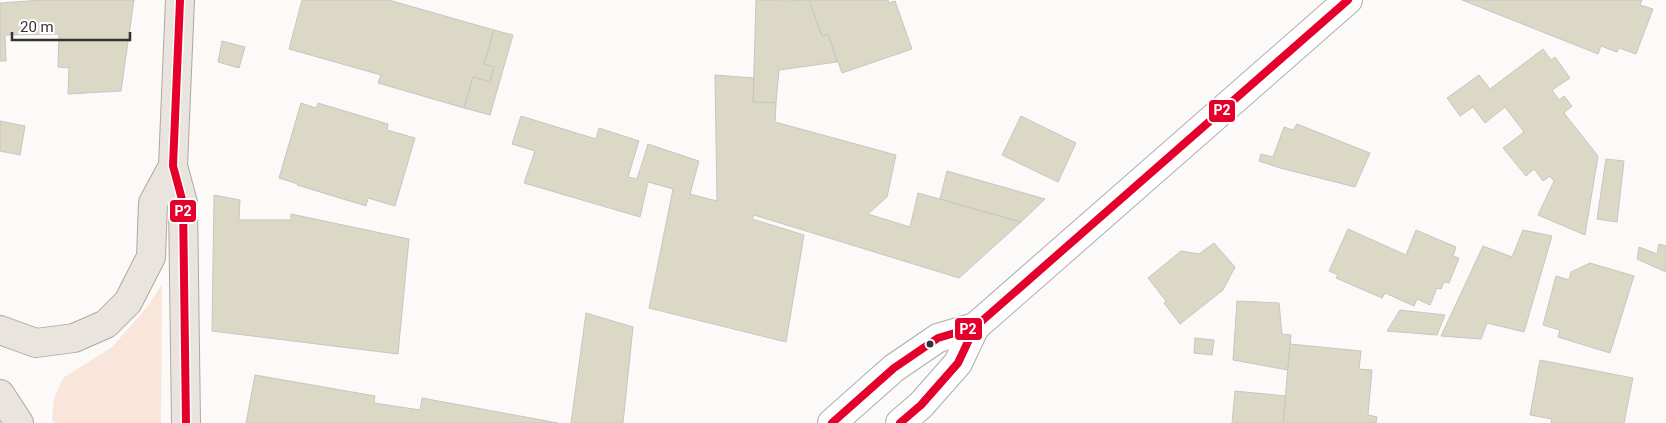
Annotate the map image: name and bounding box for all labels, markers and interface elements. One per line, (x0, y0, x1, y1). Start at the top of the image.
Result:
scale bar (12, 10, 130, 42)
text: 20 m (20, 18, 54, 36)
line badge: P2 (1208, 99, 1236, 123)
text: P2 (1213, 102, 1231, 118)
line badge: P2 (169, 199, 197, 223)
text: P2 (174, 203, 192, 219)
line badge: P2 (954, 317, 983, 341)
text: P2 (959, 321, 977, 337)
unlabelled marker (925, 339, 935, 349)

